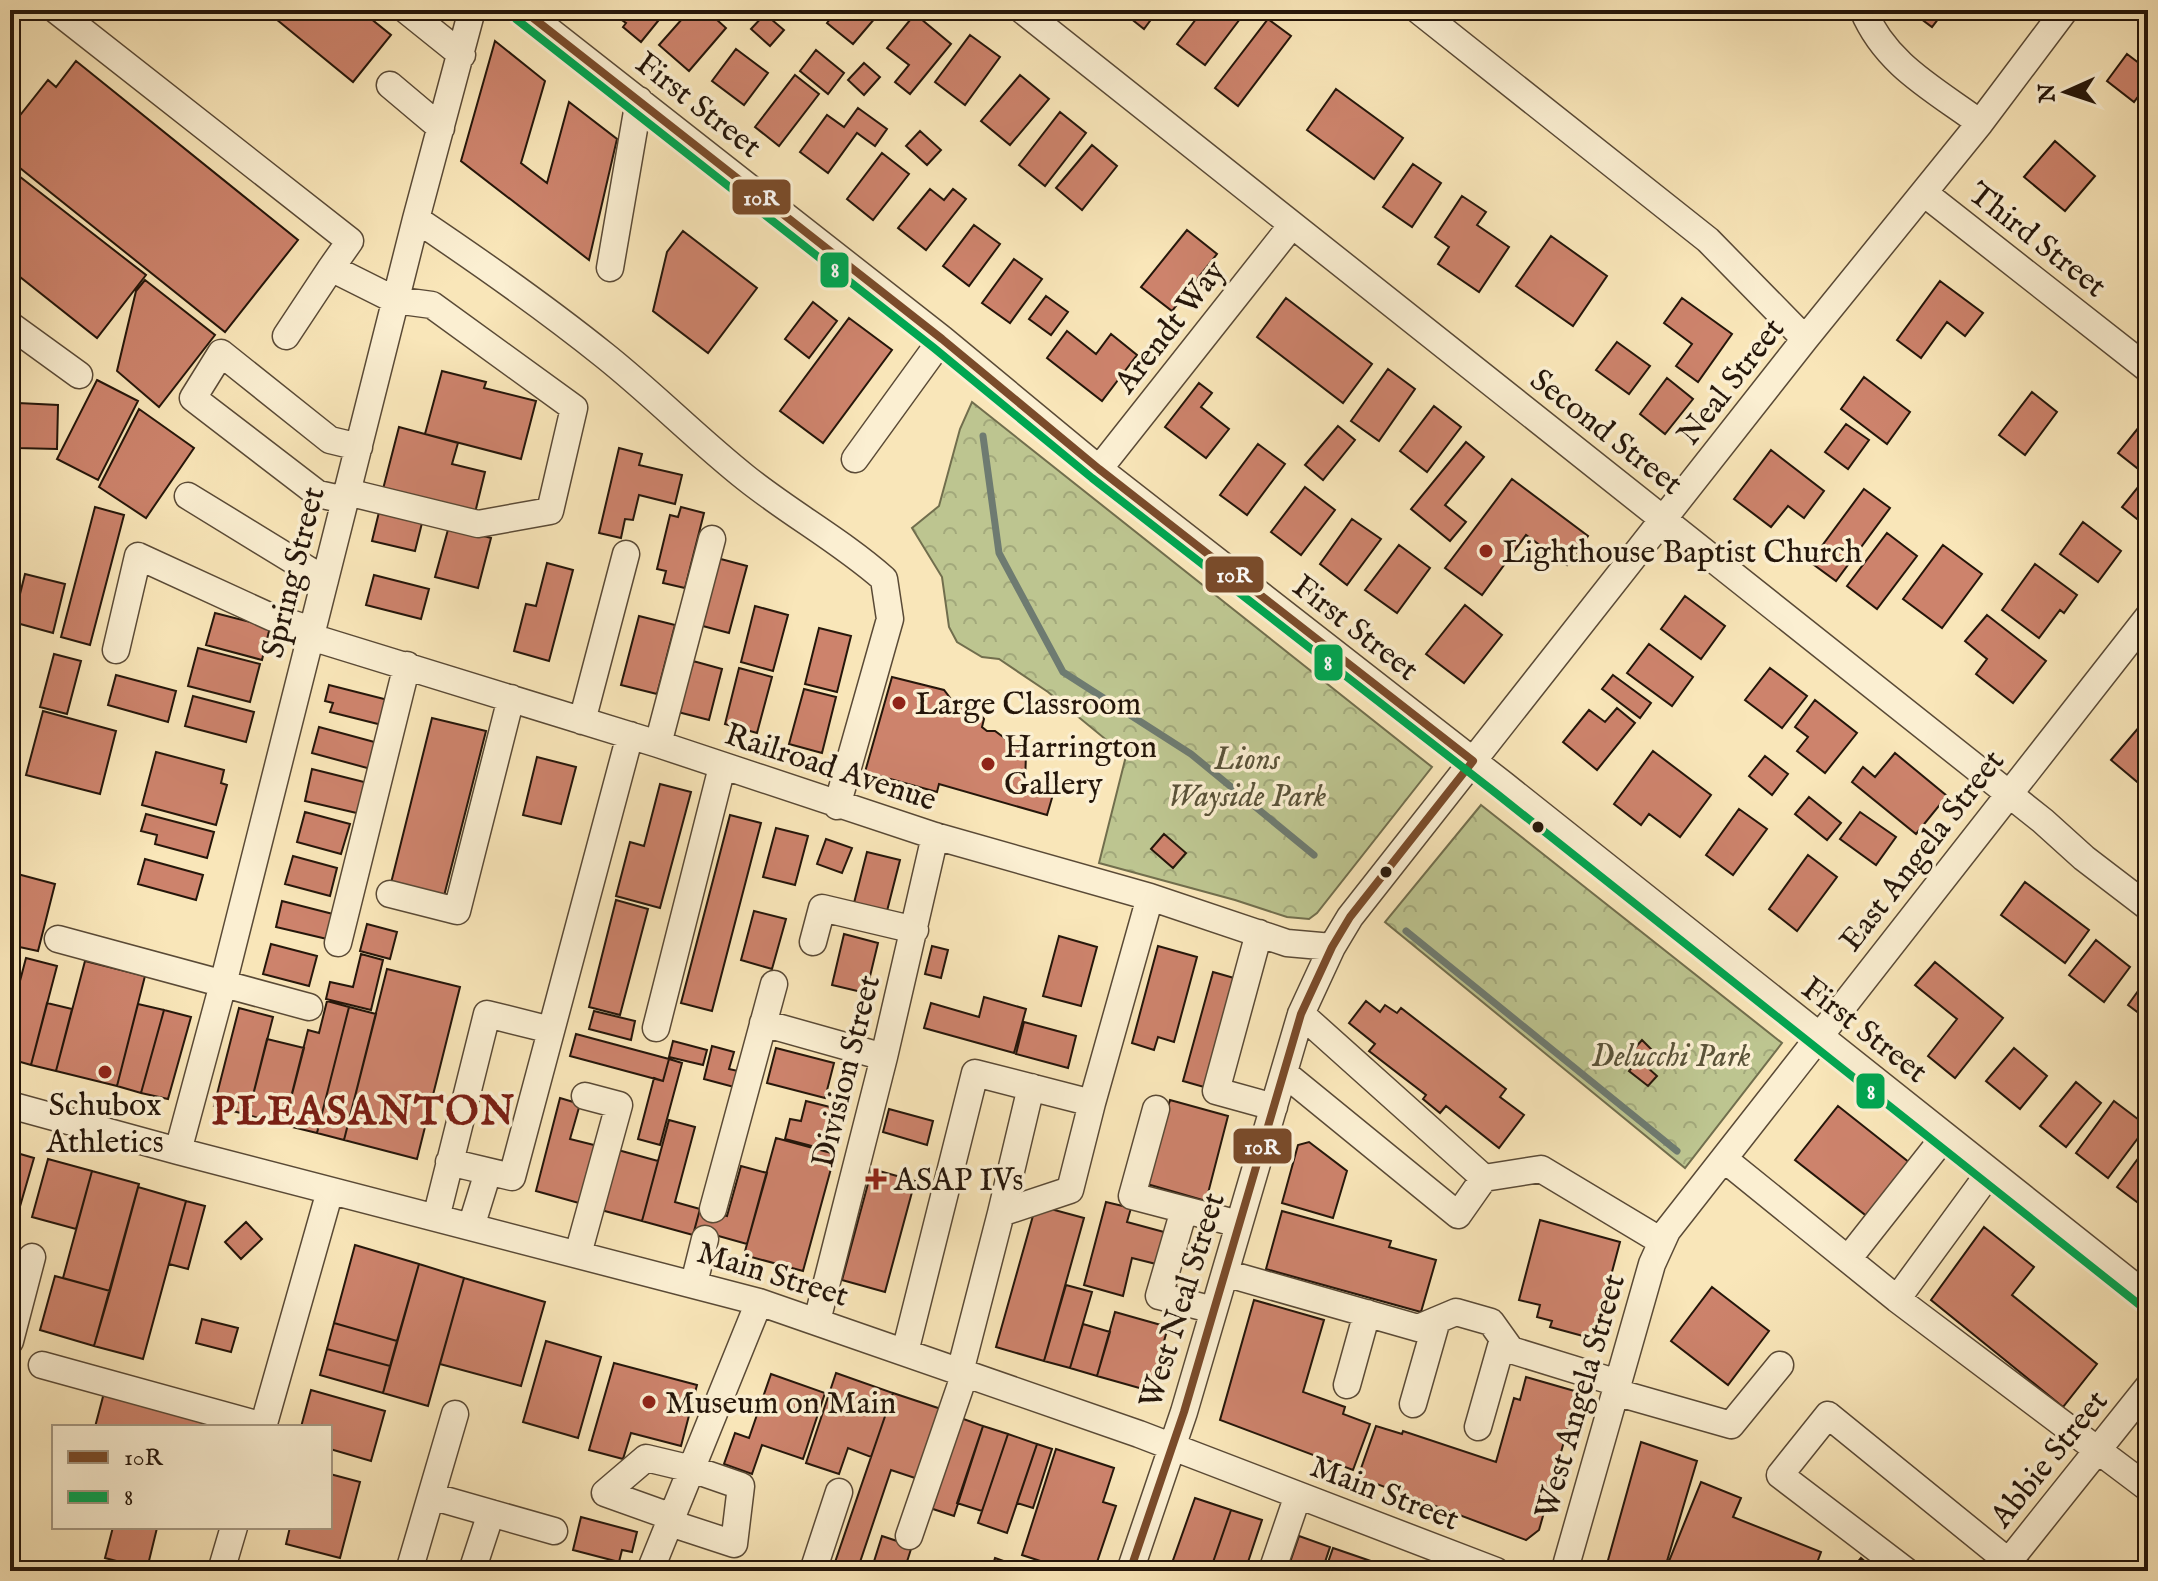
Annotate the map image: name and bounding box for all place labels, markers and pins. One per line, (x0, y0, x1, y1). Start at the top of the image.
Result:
place label: Lighthouse Baptist Church (1502, 533, 1862, 574)
marker: Lighthouse Baptist Church (1477, 542, 1495, 560)
place label: Large Classroom (915, 685, 1141, 726)
marker: Large Classroom (890, 694, 908, 712)
place label: Harrington Gallery (1004, 728, 1157, 806)
marker: Harrington Gallery (979, 755, 997, 773)
unlabelled marker (1530, 819, 1546, 835)
unlabelled marker (1378, 864, 1394, 880)
marker: Schubox Athletics (96, 1063, 114, 1081)
place label: Schubox Athletics (45, 1086, 164, 1164)
place label: ASAP IVs (893, 1161, 1023, 1202)
marker: ASAP IVs (865, 1168, 887, 1190)
place label: Museum on Main (665, 1384, 896, 1425)
marker: Museum on Main (640, 1393, 658, 1411)

